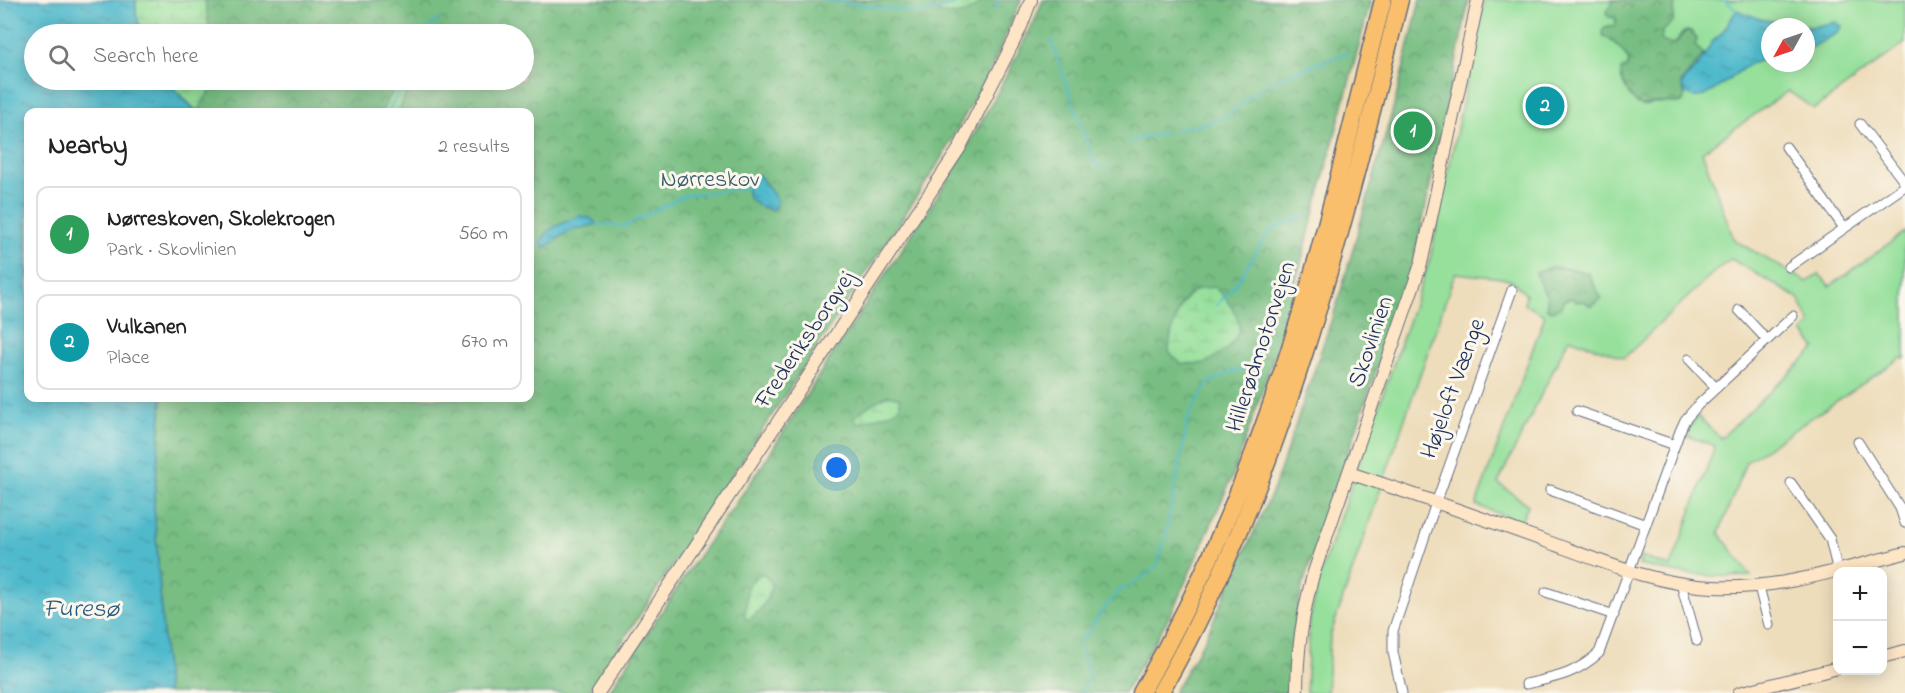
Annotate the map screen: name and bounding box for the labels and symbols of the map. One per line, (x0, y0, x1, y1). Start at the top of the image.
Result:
north arrow (1761, 18, 1815, 72)
pin: 2 (1526, 84, 1564, 128)
pin: 1 (1394, 108, 1432, 154)
park label: Nørreskov (661, 163, 760, 198)
street label: Hillerødmotorvejen (1218, 257, 1306, 437)
street label: Frederiksborgvej (746, 263, 866, 417)
street label: Skovlinien (1340, 292, 1404, 392)
street label: Højeloft Vænge (1412, 314, 1496, 464)
your location (822, 453, 851, 482)
water label: Furesø (43, 591, 121, 629)

